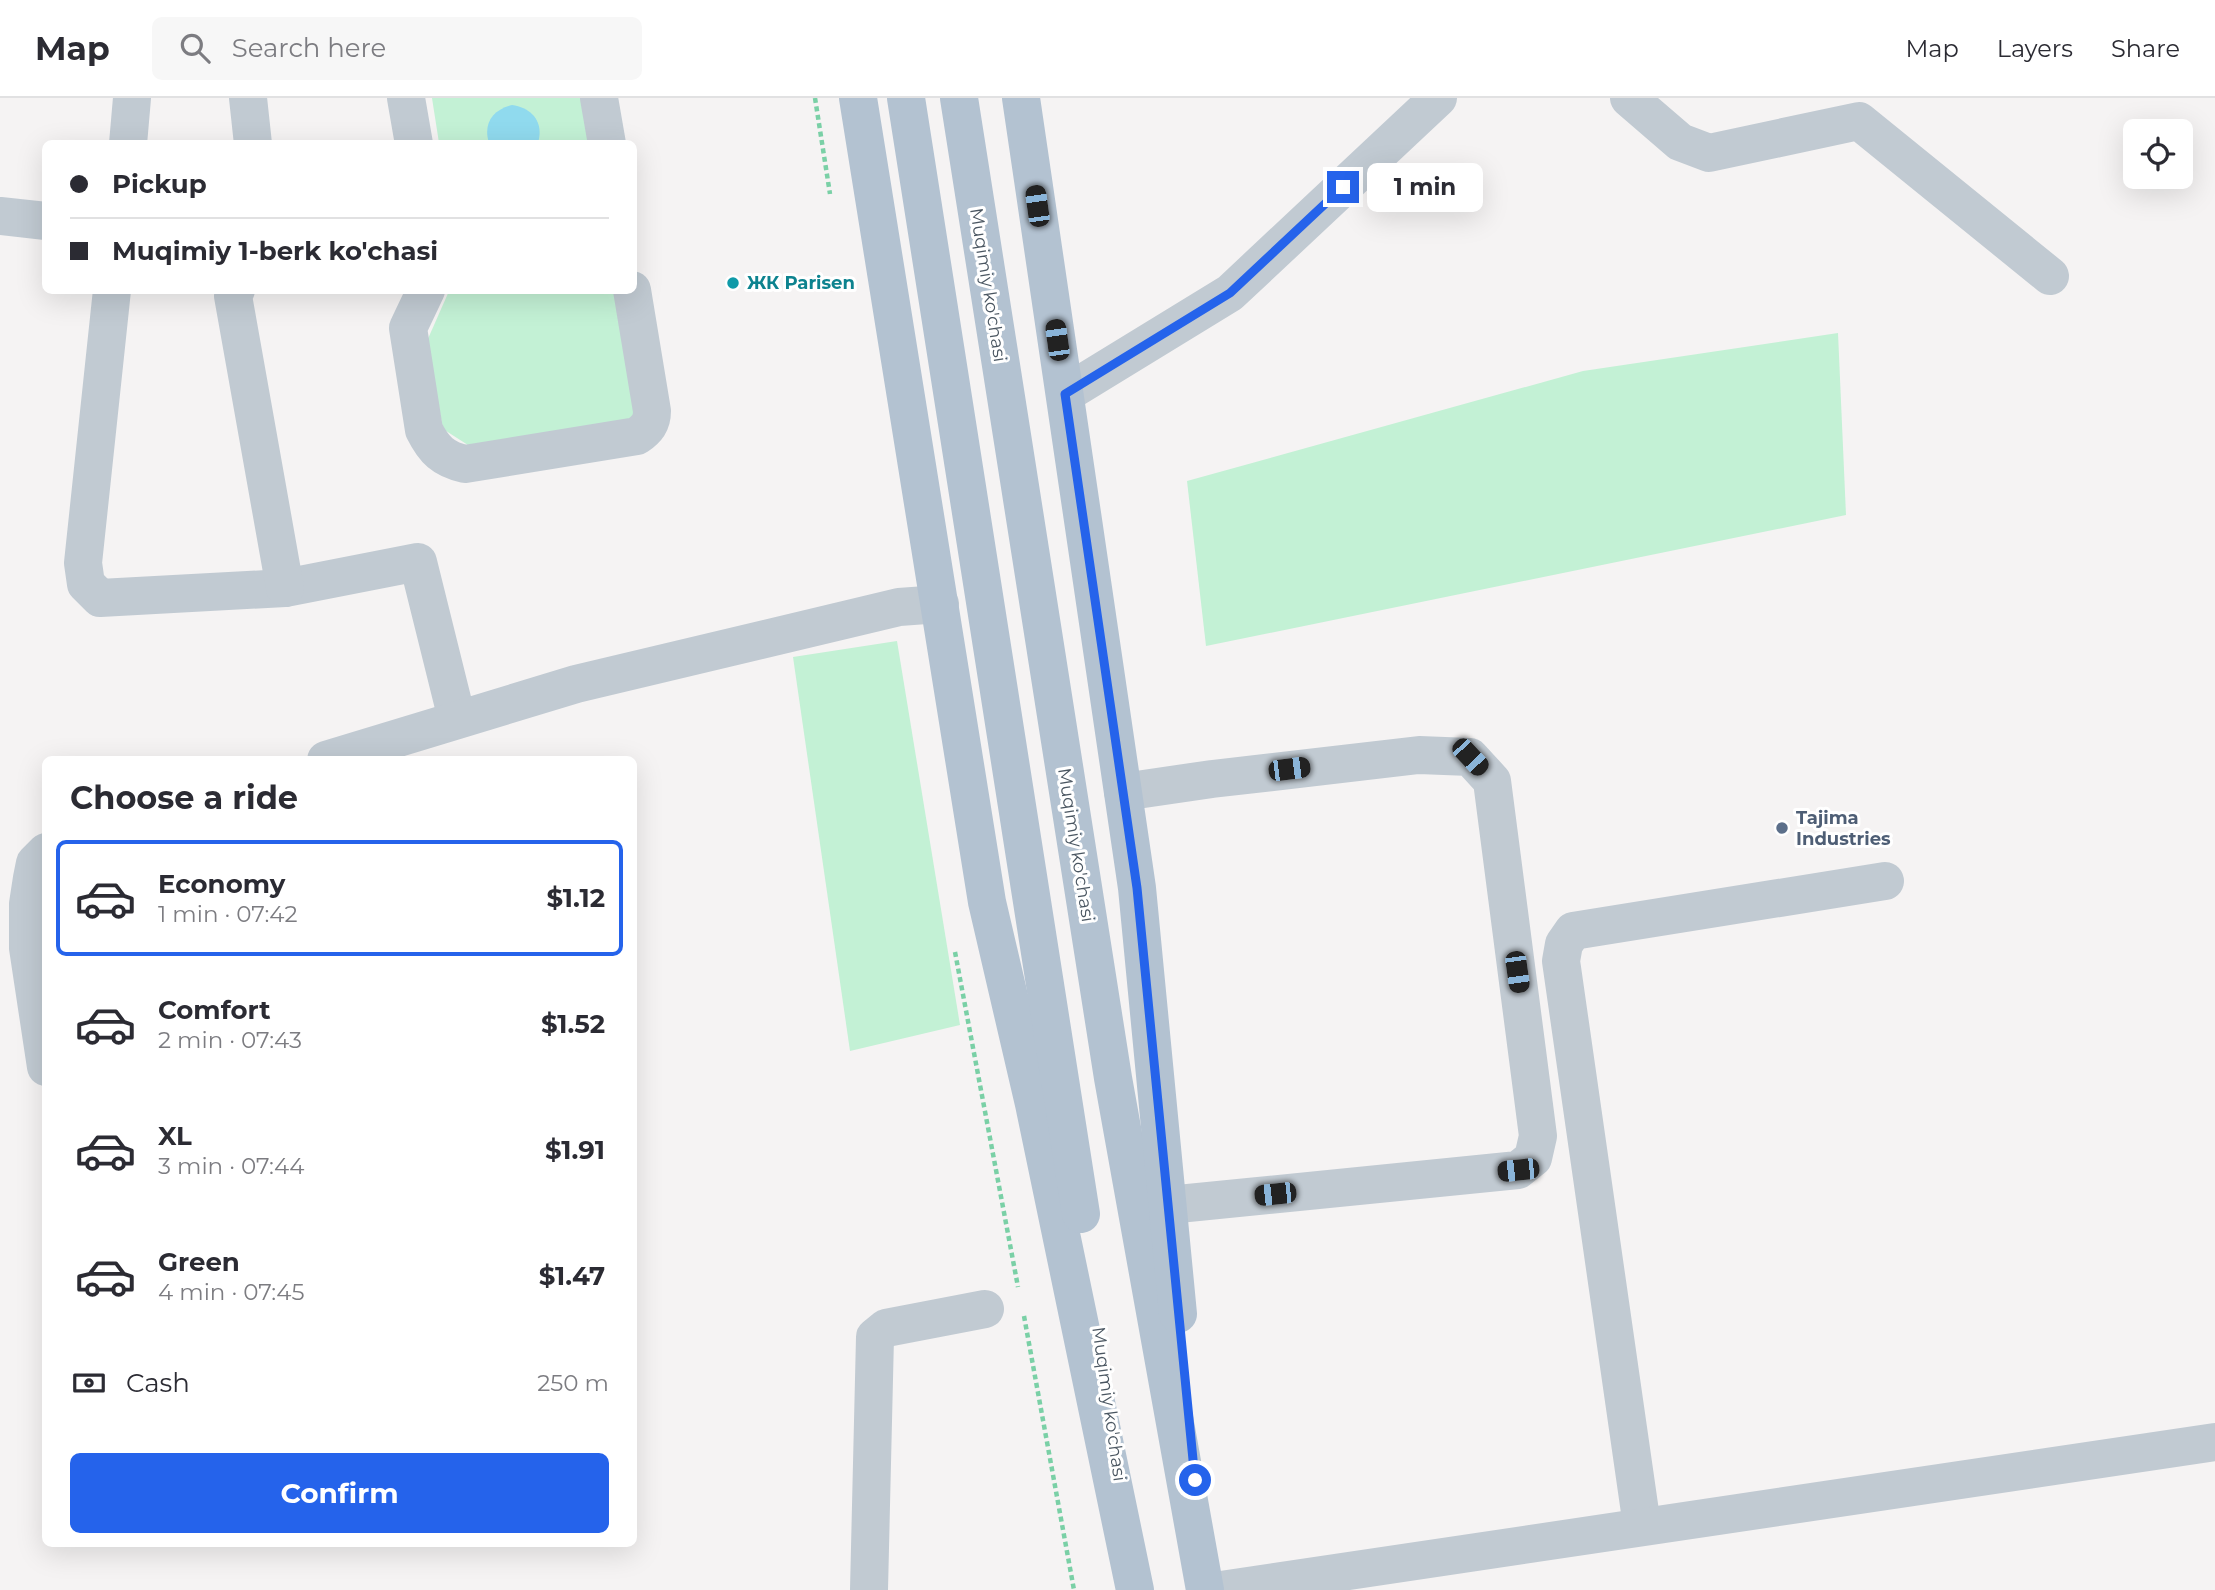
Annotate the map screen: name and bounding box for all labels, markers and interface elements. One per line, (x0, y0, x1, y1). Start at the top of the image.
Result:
search box (152, 17, 642, 80)
text: Map (35, 28, 110, 68)
icon: search (176, 29, 214, 67)
text: Search here (232, 32, 386, 64)
text: Map (1905, 34, 1959, 63)
text: Layers (1997, 34, 2073, 63)
text: Share (2111, 34, 2180, 63)
map controls (2123, 119, 2193, 189)
button: locate (2123, 119, 2193, 189)
callout: 1 min (1368, 162, 1483, 212)
text: Pickup (112, 168, 207, 200)
route end (1327, 171, 1359, 203)
text: 1 min (1394, 173, 1456, 201)
car (1024, 184, 1051, 228)
street label: Muqimiy ko'chasi (965, 206, 1011, 364)
text: Muqimiy 1-berk ko'chasi (112, 235, 438, 267)
place label: ЖК Parisen (747, 272, 855, 294)
marker: ЖК Parisen (725, 275, 741, 291)
car (1044, 318, 1071, 362)
car (1448, 734, 1493, 780)
car (1267, 756, 1312, 782)
street label: Muqimiy ko'chasi (1053, 766, 1099, 924)
text: Choose a ride (70, 778, 298, 817)
place label: Tajima Industries (1796, 807, 1891, 850)
marker: Tajima Industries (1774, 820, 1790, 836)
icon: car (74, 867, 137, 930)
text: Economy (158, 868, 285, 900)
text: $1.12 (547, 882, 605, 914)
text: 1 min · 07:42 (158, 900, 298, 928)
car (1504, 950, 1531, 994)
icon: car (74, 993, 137, 1056)
text: Comfort (158, 994, 270, 1026)
text: $1.52 (541, 1008, 605, 1040)
text: 2 min · 07:43 (158, 1026, 302, 1054)
icon: car (74, 1119, 137, 1182)
text: XL (158, 1120, 192, 1152)
text: $1.91 (545, 1134, 605, 1166)
text: 3 min · 07:44 (158, 1152, 304, 1180)
car (1497, 1157, 1540, 1183)
car (1254, 1181, 1297, 1207)
icon: car (74, 1245, 137, 1308)
text: Green (158, 1246, 240, 1278)
text: $1.47 (539, 1260, 605, 1292)
text: 4 min · 07:45 (158, 1278, 304, 1306)
street label: Muqimiy ko'chasi (1087, 1325, 1131, 1483)
icon: cash (70, 1364, 108, 1402)
text: Cash (126, 1367, 190, 1399)
text: 250 m (537, 1369, 609, 1397)
button: Confirm (70, 1453, 609, 1533)
route start (1179, 1464, 1211, 1496)

